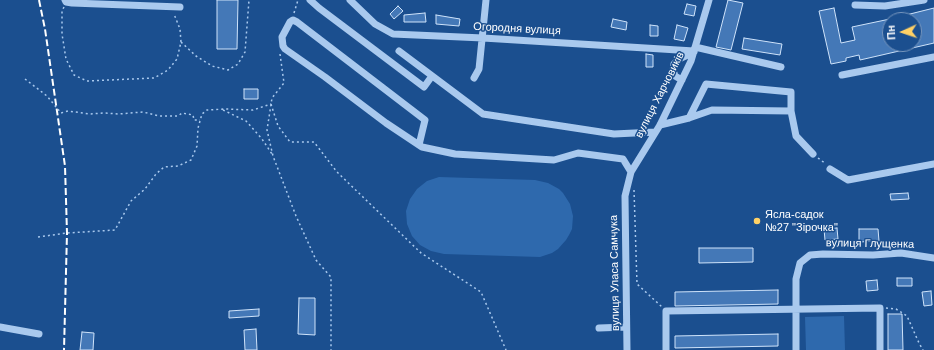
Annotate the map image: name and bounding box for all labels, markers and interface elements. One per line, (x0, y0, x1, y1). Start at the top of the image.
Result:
north arrow (882, 12, 922, 52)
street label: Огородня вулиця (473, 20, 561, 38)
text: Пн (885, 25, 897, 40)
street label: вулиця Харчовиків (633, 50, 687, 140)
place label: Ясла-садок №27 "Зірочка" (765, 208, 838, 234)
street label: вулиця Уласа Самчука (607, 215, 623, 331)
marker: Ясла-садок №27 "Зірочка" (752, 216, 762, 226)
street label: вулиця Глущенка (826, 237, 914, 251)

